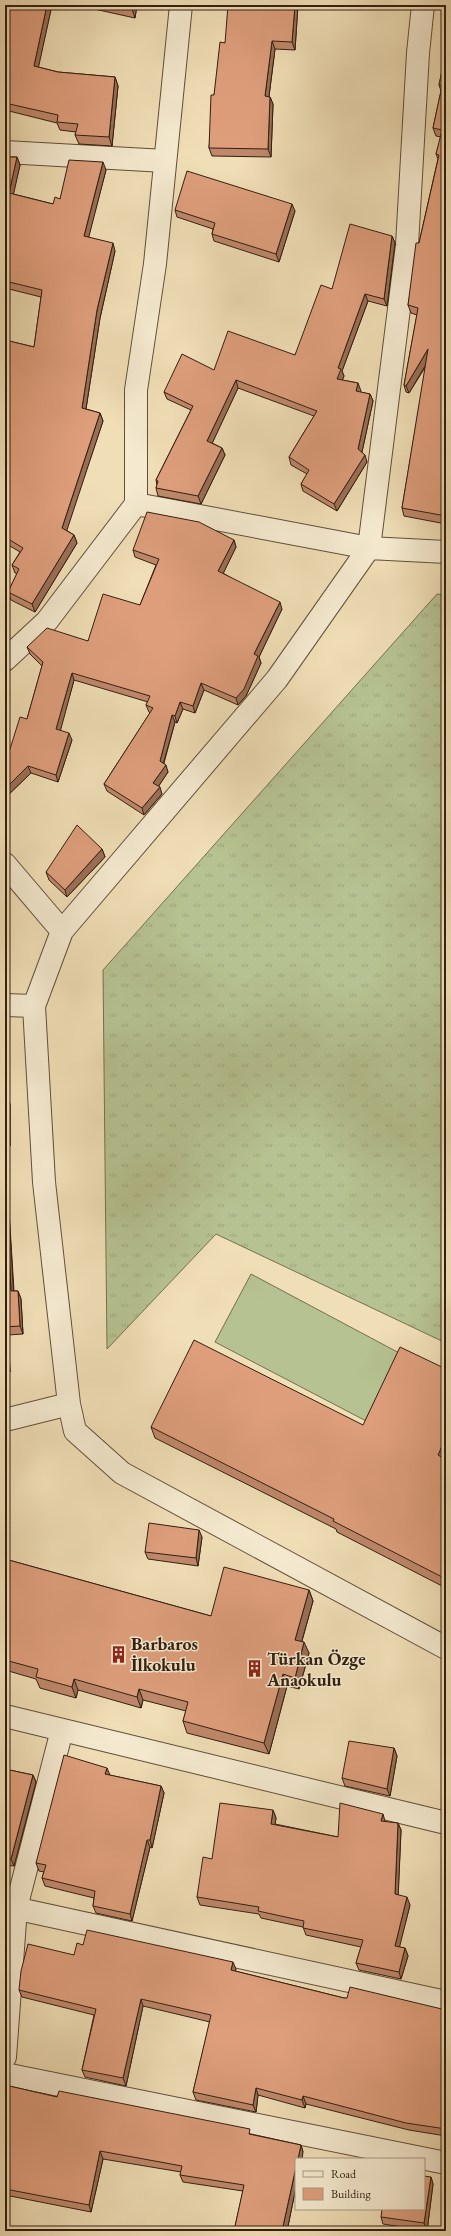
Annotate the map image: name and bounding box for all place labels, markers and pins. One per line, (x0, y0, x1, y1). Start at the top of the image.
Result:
place label: Barbaros İlkokulu (131, 1632, 198, 1676)
building icon: Barbaros İlkokulu (108, 1644, 128, 1664)
place label: Türkan Özge Anaokulu (266, 1647, 366, 1691)
building icon: Türkan Özge Anaokulu (244, 1659, 264, 1679)

